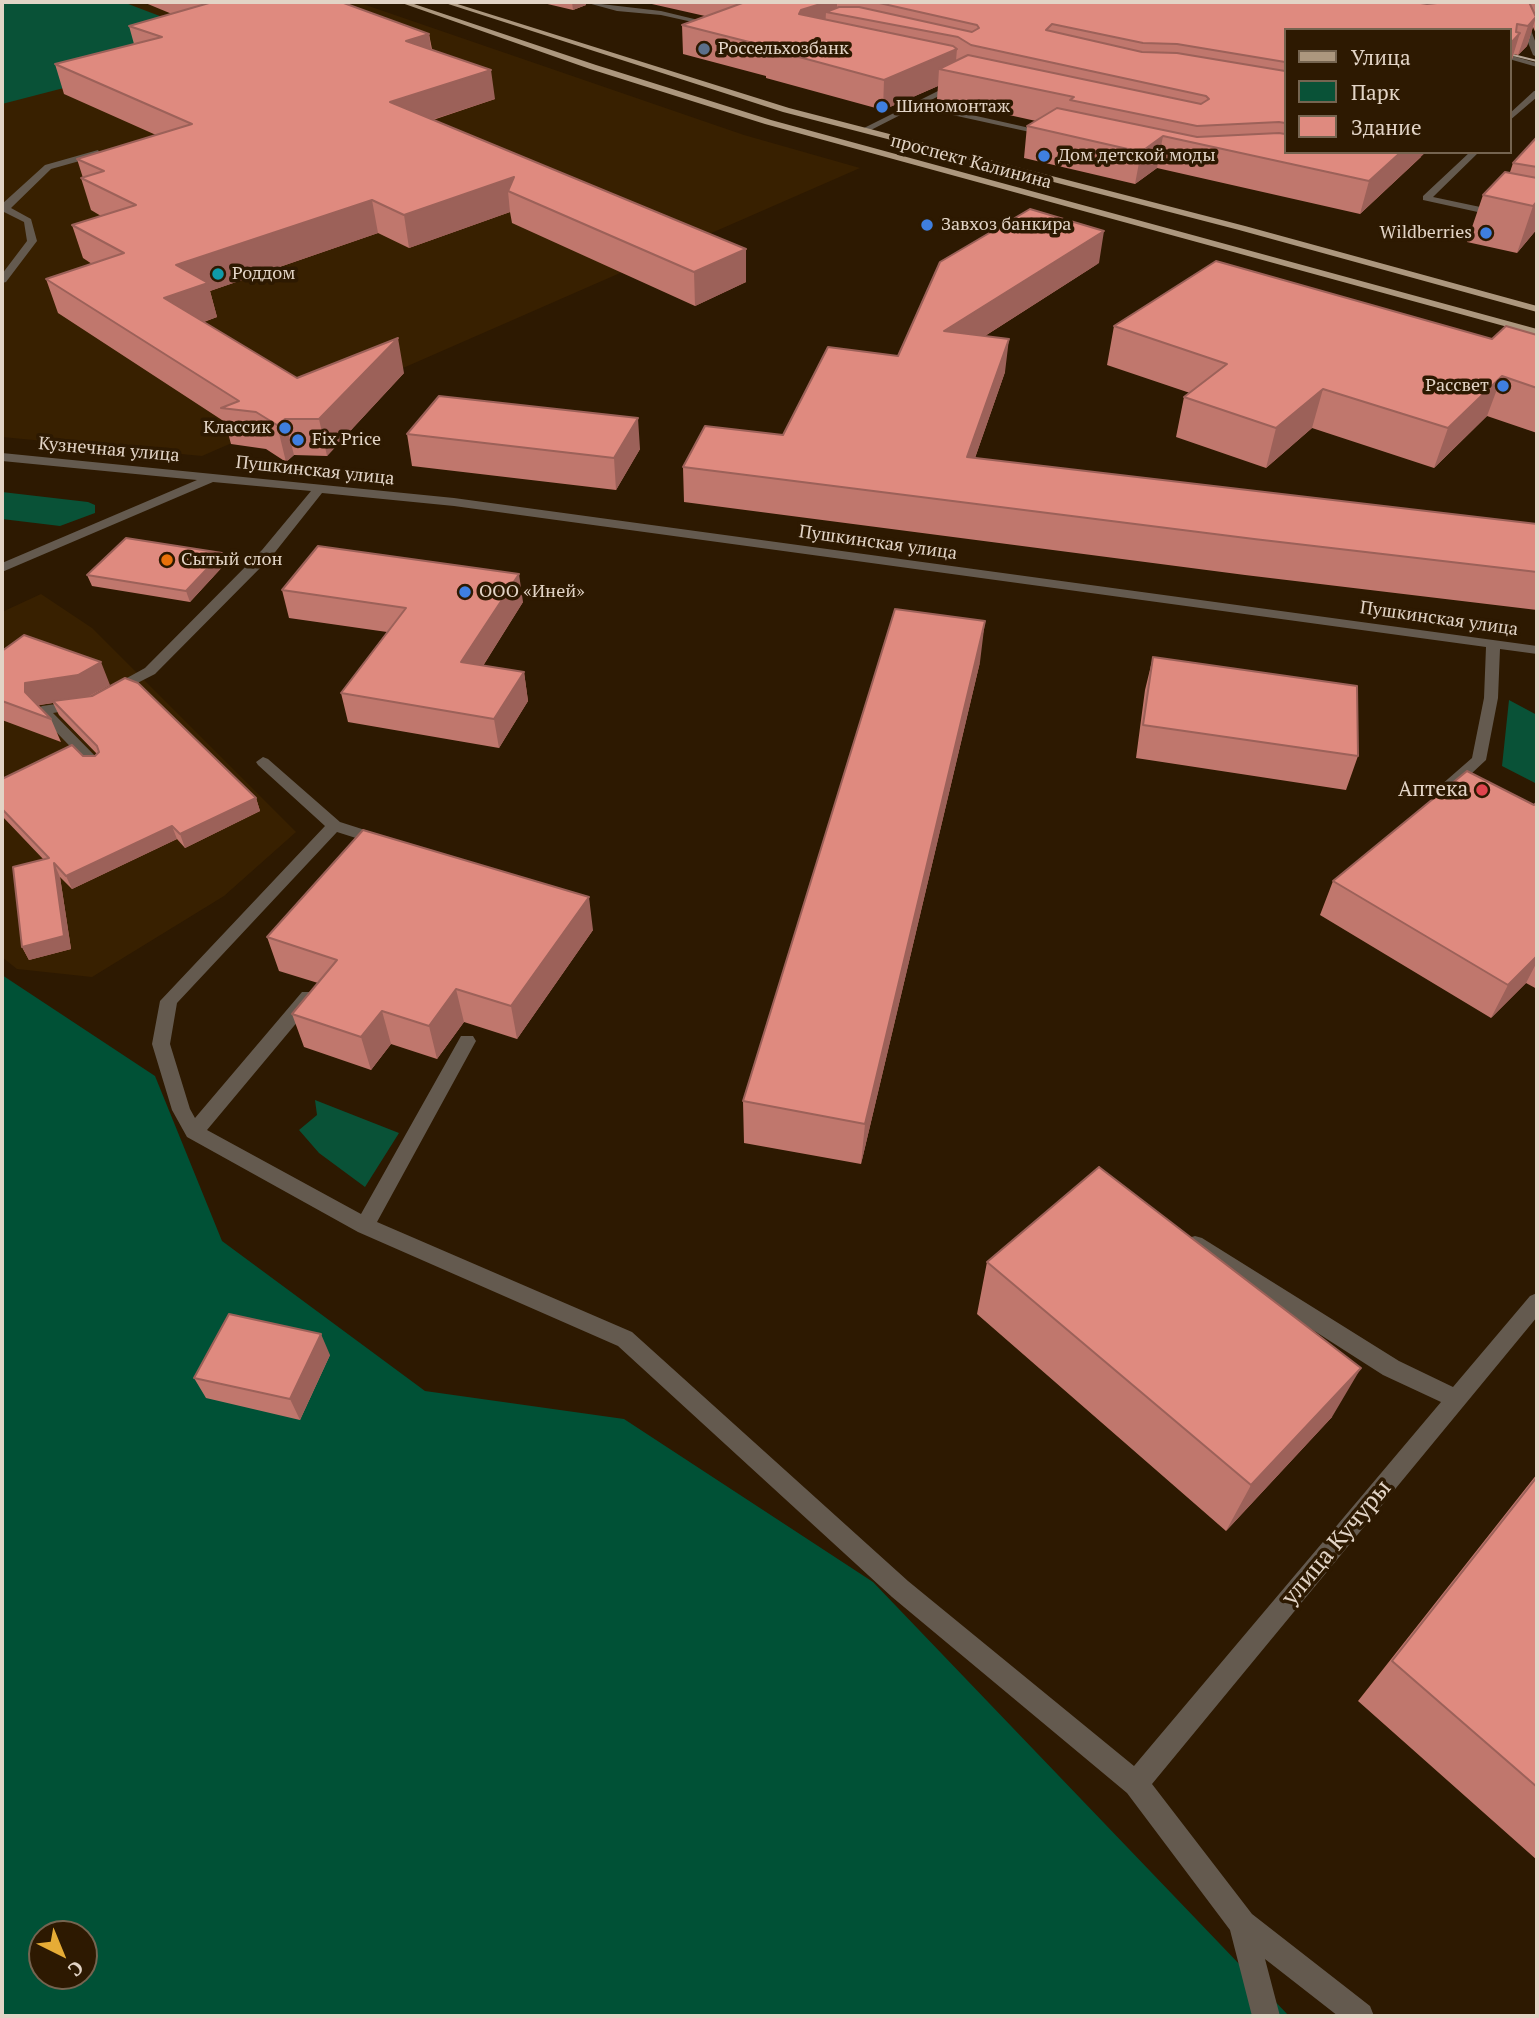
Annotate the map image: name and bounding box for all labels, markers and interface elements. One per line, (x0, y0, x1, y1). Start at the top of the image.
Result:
legend (1284, 28, 1511, 154)
place label: Россельхозбанк (718, 38, 849, 60)
marker: Россельхозбанк (696, 41, 712, 57)
text: Улица (1351, 43, 1411, 71)
text: Парк (1351, 78, 1400, 106)
place label: Шиномонтаж (896, 96, 1010, 118)
marker: Шиномонтаж (874, 99, 890, 115)
text: Здание (1351, 113, 1422, 141)
street label: проспект Калинина (888, 130, 1054, 194)
place label: Дом детской моды (1058, 145, 1216, 167)
marker: Дом детской моды (1036, 148, 1052, 164)
place label: Завхоз банкира (941, 214, 1071, 236)
marker: Завхоз банкира (919, 217, 935, 233)
place label: Wildberries (1379, 222, 1472, 244)
marker: Wildberries (1478, 225, 1494, 241)
place label: Роддом (232, 263, 296, 285)
marker: Роддом (210, 266, 226, 282)
place label: Рассвет (1425, 375, 1489, 397)
marker: Рассвет (1495, 378, 1511, 394)
place label: Классик (203, 417, 271, 439)
marker: Классик (277, 420, 293, 436)
place label: Fix Price (312, 429, 381, 451)
marker: Fix Price (290, 432, 306, 448)
street label: Кузнечная улица (38, 433, 180, 467)
street label: Пушкинская улица (235, 452, 395, 490)
street label: Пушкинская улица (798, 521, 958, 565)
place label: Сытый слон (181, 549, 282, 571)
marker: Сытый слон (159, 552, 175, 568)
place label: ООО «Иней» (479, 581, 585, 603)
marker: ООО «Иней» (457, 584, 473, 600)
street label: Пушкинская улица (1359, 597, 1519, 641)
place label: Аптека (1398, 777, 1468, 803)
marker: Аптека (1474, 782, 1490, 798)
street label: улица Кучуры (1276, 1474, 1398, 1612)
north arrow (28, 1920, 98, 1990)
text: С (63, 1956, 89, 1983)

